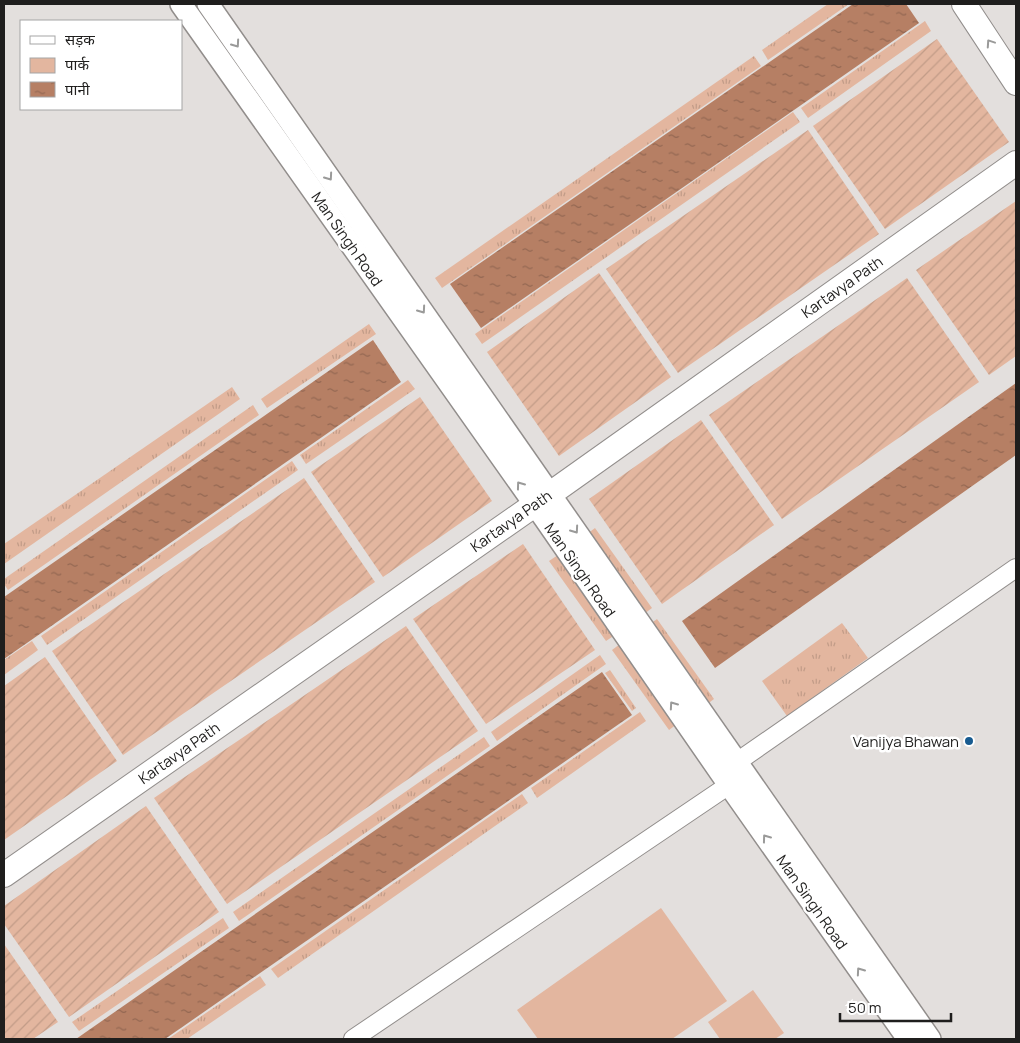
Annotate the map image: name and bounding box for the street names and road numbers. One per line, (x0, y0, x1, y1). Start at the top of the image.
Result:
street label: Man Singh Road (307, 188, 387, 290)
street label: Kartavya Path (797, 251, 887, 323)
street label: Kartavya Path (466, 485, 556, 557)
street label: Man Singh Road (540, 519, 620, 621)
street label: Kartavya Path (134, 717, 224, 789)
street label: Man Singh Road (772, 851, 852, 953)

